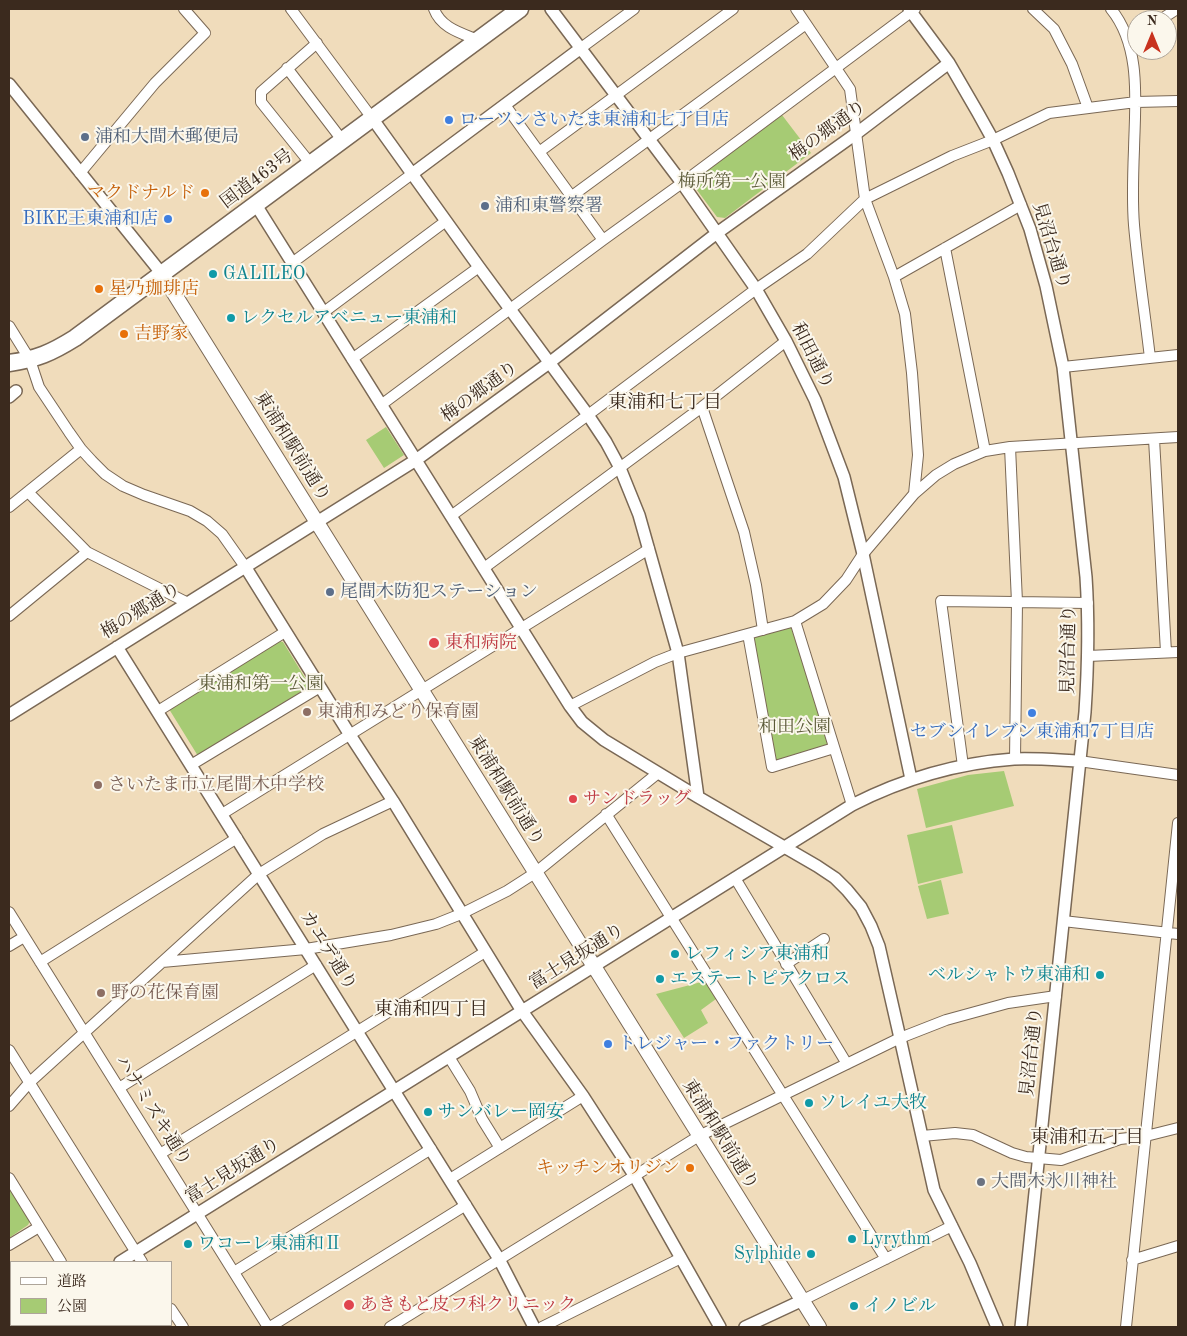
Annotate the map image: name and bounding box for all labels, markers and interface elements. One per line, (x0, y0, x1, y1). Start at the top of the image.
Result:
north arrow (1127, 10, 1177, 60)
text: N (1147, 14, 1157, 28)
street label: 梅の郷通り (785, 96, 871, 166)
place label: ローソンさいたま東浦和七丁目店 (459, 109, 729, 131)
marker: ローソンさいたま東浦和七丁目店 (443, 114, 455, 126)
place label: 浦和大間木郵便局 (95, 126, 239, 148)
marker: 浦和大間木郵便局 (79, 131, 91, 143)
street label: 国道463号 (216, 145, 298, 213)
park label: 梅所第一公園 (678, 171, 786, 193)
place label: マクドナルド (87, 182, 195, 204)
marker: マクドナルド (199, 187, 211, 199)
place label: 浦和東警察署 (495, 195, 603, 217)
marker: 浦和東警察署 (479, 200, 491, 212)
street label: 見沼台通り (1028, 200, 1074, 292)
place label: BIKE王東浦和店 (22, 208, 158, 230)
marker: BIKE王東浦和店 (162, 213, 174, 225)
place label: GALILEO (223, 263, 305, 285)
marker: GALILEO (207, 268, 219, 280)
place label: 星乃珈琲店 (109, 278, 199, 300)
marker: 星乃珈琲店 (93, 283, 105, 295)
place label: レクセルアベニュー東浦和 (241, 307, 457, 329)
marker: レクセルアベニュー東浦和 (225, 312, 237, 324)
street label: 和田通り (786, 319, 838, 393)
place label: 吉野家 (134, 323, 188, 345)
marker: 吉野家 (118, 328, 130, 340)
street label: 梅の郷通り (437, 357, 523, 427)
street label: 東浦和駅前通り (249, 388, 335, 506)
district label: 東浦和七丁目 (608, 392, 722, 414)
street label: 梅の郷通り (97, 578, 185, 644)
place label: 尾間木防犯ステーション (340, 581, 538, 603)
marker: 尾間木防犯ステーション (324, 586, 336, 598)
street label: 見沼台通り (1057, 605, 1081, 695)
place label: 東和病院 (445, 632, 517, 654)
marker: 東和病院 (427, 636, 441, 650)
park label: 東浦和第一公園 (198, 673, 324, 695)
place label: 東浦和みどり保育園 (317, 701, 479, 723)
marker: 東浦和みどり保育園 (301, 706, 313, 718)
marker: セブンイレブン東浦和7丁目店 (1026, 707, 1038, 719)
park label: 和田公園 (759, 716, 831, 738)
place label: セブンイレブン東浦和7丁目店 (910, 721, 1154, 743)
street label: 東浦和駅前通り (463, 732, 549, 850)
place label: さいたま市立尾間木中学校 (108, 774, 324, 796)
marker: さいたま市立尾間木中学校 (92, 779, 104, 791)
place label: サンドラッグ (583, 788, 691, 810)
marker: サンドラッグ (567, 793, 579, 805)
street label: カエデ通り (295, 907, 361, 995)
street label: 富士見坂通り (525, 919, 629, 995)
place label: レフィシア東浦和 (685, 943, 829, 965)
marker: レフィシア東浦和 (669, 948, 681, 960)
place label: ベルシャトウ東浦和 (928, 964, 1090, 986)
place label: エステートピアクロス (670, 968, 850, 990)
marker: ベルシャトウ東浦和 (1094, 969, 1106, 981)
marker: エステートピアクロス (654, 973, 666, 985)
place label: 野の花保育園 (111, 982, 219, 1004)
marker: 野の花保育園 (95, 987, 107, 999)
district label: 東浦和四丁目 (374, 999, 488, 1021)
street label: 見沼台通り (1017, 1006, 1047, 1098)
place label: トレジャー・ファクトリー (618, 1033, 834, 1055)
marker: トレジャー・ファクトリー (602, 1038, 614, 1050)
street label: ハナミズキ通り (110, 1052, 196, 1170)
street label: 東浦和駅前通り (677, 1076, 763, 1194)
place label: ソレイユ大牧 (819, 1092, 927, 1114)
marker: ソレイユ大牧 (803, 1097, 815, 1109)
place label: サンバレー岡安 (438, 1101, 564, 1123)
marker: サンバレー岡安 (422, 1106, 434, 1118)
district label: 東浦和五丁目 (1030, 1127, 1144, 1149)
street label: 富士見坂通り (181, 1133, 285, 1209)
place label: キッチンオリジン (536, 1157, 680, 1179)
marker: キッチンオリジン (684, 1162, 696, 1174)
place label: 大間木氷川神社 (991, 1171, 1117, 1193)
marker: 大間木氷川神社 (975, 1176, 987, 1188)
place label: Lyrythm (862, 1228, 931, 1250)
place label: ワコーレ東浦和Ⅱ (198, 1233, 342, 1255)
marker: Lyrythm (846, 1233, 858, 1245)
marker: ワコーレ東浦和Ⅱ (182, 1238, 194, 1250)
place label: Sylphide (734, 1243, 801, 1265)
marker: Sylphide (805, 1248, 817, 1260)
legend (10, 1261, 172, 1326)
text: 道路 (57, 1275, 87, 1290)
place label: あきもと皮フ科クリニック (360, 1294, 576, 1316)
place label: イノビル (864, 1295, 936, 1317)
marker: あきもと皮フ科クリニック (342, 1298, 356, 1312)
text: 公園 (57, 1300, 87, 1315)
marker: イノビル (848, 1300, 860, 1312)

